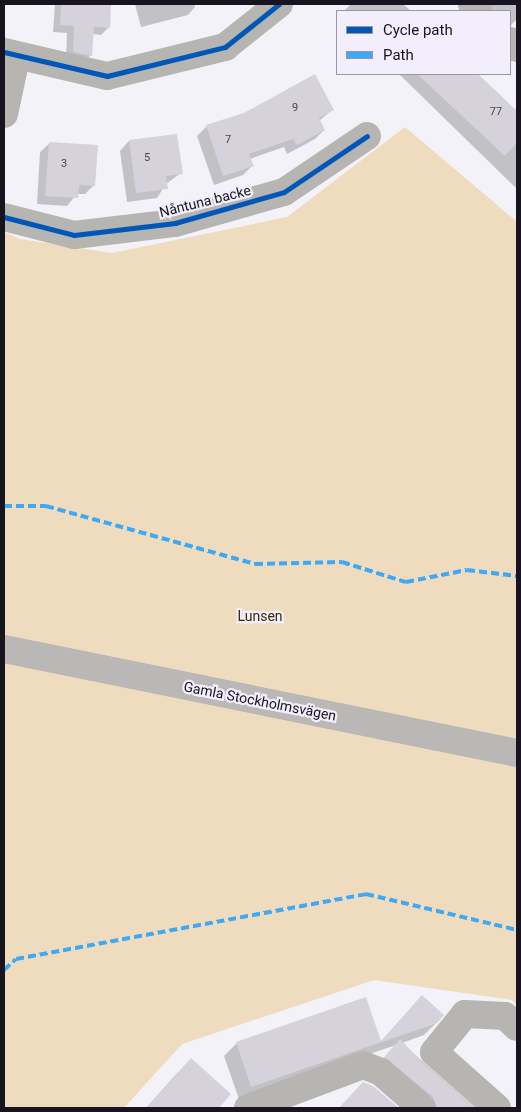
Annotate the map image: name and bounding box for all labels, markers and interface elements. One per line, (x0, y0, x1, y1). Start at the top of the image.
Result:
legend (336, 10, 511, 75)
text: Cycle path (383, 21, 453, 39)
text: Path (383, 46, 414, 64)
house number: 9 (292, 101, 298, 115)
house number: 77 (490, 105, 502, 119)
house number: 7 (225, 133, 231, 147)
house number: 5 (144, 151, 150, 165)
house number: 3 (61, 157, 67, 171)
street label: Nåntuna backe (158, 182, 252, 220)
park label: Lunsen (237, 608, 283, 624)
street label: Gamla Stockholmsvägen (182, 678, 338, 724)

